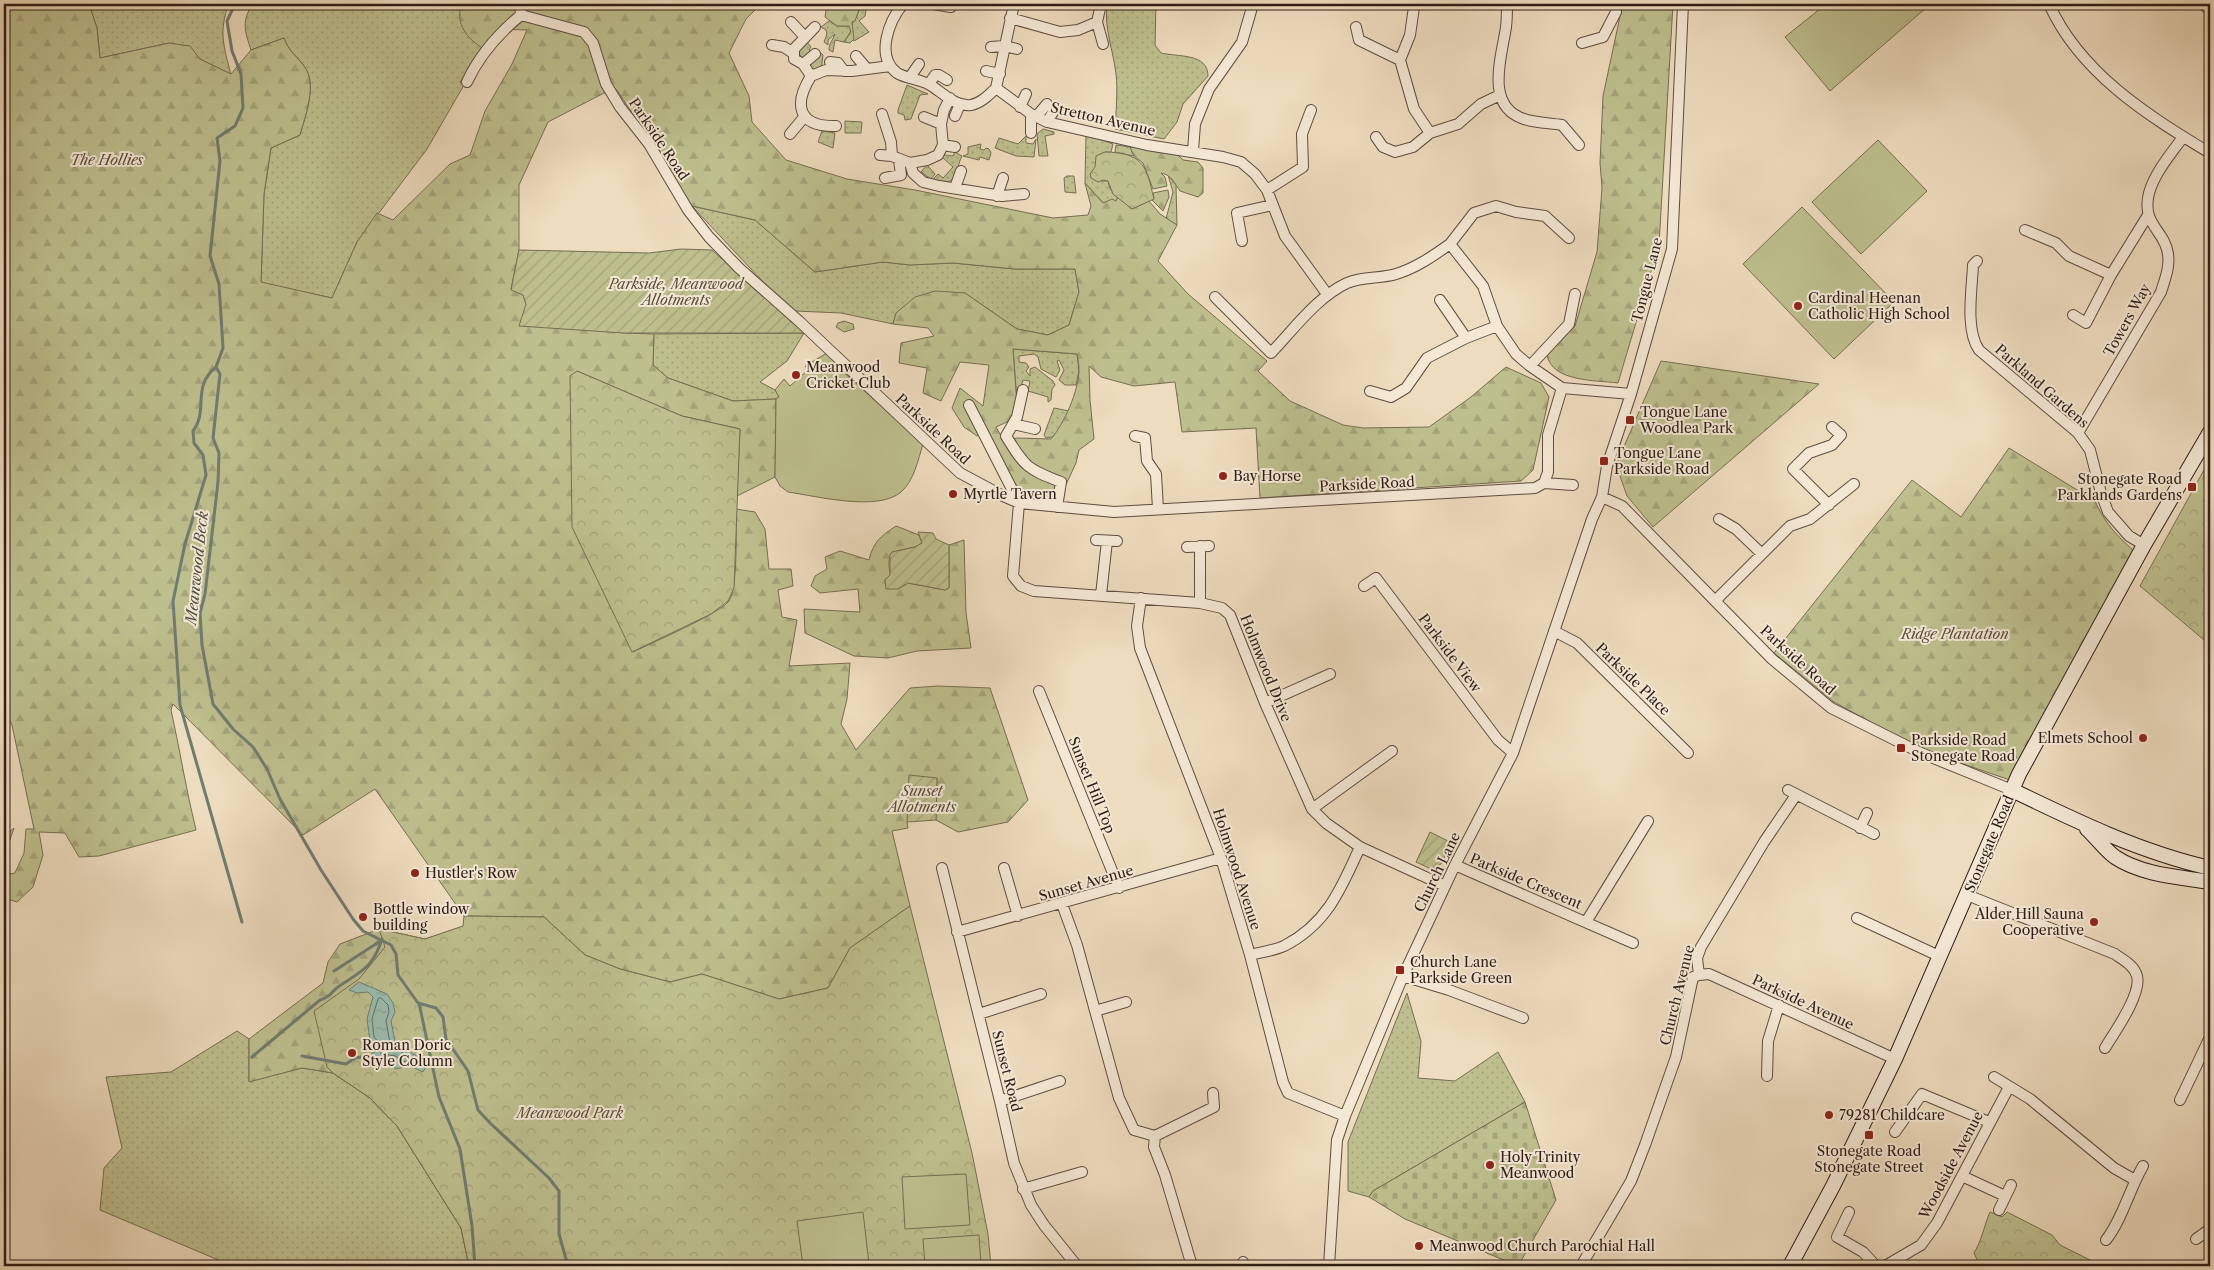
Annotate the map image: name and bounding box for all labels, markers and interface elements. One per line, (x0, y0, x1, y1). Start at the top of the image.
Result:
street label: Parkside Road (625, 94, 693, 184)
street label: Stretton Avenue (1049, 98, 1157, 140)
park label: The Hollies (71, 151, 144, 169)
street label: Tongue Lane (1628, 235, 1666, 324)
park label: Parkside, Meanwood Allotments (608, 275, 745, 309)
street label: Towers Way (2100, 280, 2154, 360)
place label: Cardinal Heenan Catholic High School (1808, 289, 1950, 323)
marker: Cardinal Heenan Catholic High School (1792, 300, 1804, 312)
street label: Parkland Gardens (1991, 340, 2093, 432)
place label: Meanwood Cricket Club (806, 358, 890, 392)
marker: Meanwood Cricket Club (790, 369, 802, 381)
street label: Parkside Road (892, 390, 974, 468)
place label: Tongue Lane Woodlea Park (1639, 403, 1734, 437)
marker: Tongue Lane Woodlea Park (1624, 414, 1636, 426)
place label: Tongue Lane Parkside Road (1614, 444, 1710, 478)
marker: Tongue Lane Parkside Road (1598, 455, 1610, 467)
place label: Bay Horse (1233, 467, 1301, 485)
marker: Bay Horse (1217, 470, 1229, 482)
place label: Stonegate Road Parklands Gardens (2057, 470, 2182, 504)
street label: Parkside Road (1319, 472, 1416, 495)
marker: Stonegate Road Parklands Gardens (2186, 481, 2198, 493)
place label: Myrtle Tavern (963, 485, 1057, 503)
marker: Myrtle Tavern (947, 488, 959, 500)
water label: Meanwood Beck (181, 510, 212, 628)
street label: Parkside View (1415, 610, 1486, 696)
street label: Holmwood Drive (1236, 612, 1296, 724)
street label: Parkside Road (1756, 621, 1840, 699)
park label: Ridge Plantation (1900, 625, 2009, 643)
street label: Parkside Place (1592, 639, 1674, 719)
place label: Elmets School (2038, 729, 2133, 747)
place label: Parkside Road Stonegate Road (1911, 731, 2016, 765)
marker: Elmets School (2137, 732, 2149, 744)
street label: Sunset Hill Top (1064, 734, 1120, 836)
marker: Parkside Road Stonegate Road (1895, 742, 1907, 754)
park label: Sunset Allotments (886, 782, 957, 816)
street label: Stonegate Road (1960, 792, 2018, 896)
street label: Holmwood Avenue (1209, 806, 1265, 932)
street label: Church Lane (1410, 829, 1464, 915)
street label: Parkside Crescent (1467, 849, 1585, 913)
street label: Sunset Avenue (1037, 861, 1136, 905)
place label: Hustler's Row (425, 864, 517, 882)
marker: Hustler's Row (409, 867, 421, 879)
place label: Bottle window building (373, 900, 470, 934)
place label: Alder Hill Sauna Cooperative (1974, 905, 2085, 939)
marker: Bottle window building (357, 911, 369, 923)
marker: Alder Hill Sauna Cooperative (2088, 916, 2100, 928)
street label: Church Avenue (1656, 943, 1698, 1047)
place label: Church Lane Parkside Green (1410, 953, 1513, 987)
marker: Church Lane Parkside Green (1394, 964, 1406, 976)
street label: Parkside Avenue (1749, 971, 1857, 1033)
street label: Sunset Road (988, 1029, 1026, 1114)
place label: Roman Doric Style Column (362, 1036, 453, 1070)
marker: Roman Doric Style Column (346, 1047, 358, 1059)
park label: Meanwood Park (515, 1104, 624, 1122)
place label: 79281 Childcare (1839, 1106, 1945, 1124)
street label: Woodside Avenue (1915, 1108, 1987, 1223)
marker: 79281 Childcare (1823, 1109, 1835, 1121)
marker: Stonegate Road Stonegate Street (1863, 1129, 1875, 1141)
place label: Stonegate Road Stonegate Street (1814, 1142, 1924, 1176)
place label: Holy Trinity Meanwood (1500, 1148, 1581, 1182)
marker: Holy Trinity Meanwood (1484, 1159, 1496, 1171)
place label: Meanwood Church Parochial Hall (1429, 1237, 1655, 1255)
marker: Meanwood Church Parochial Hall (1413, 1240, 1425, 1252)

